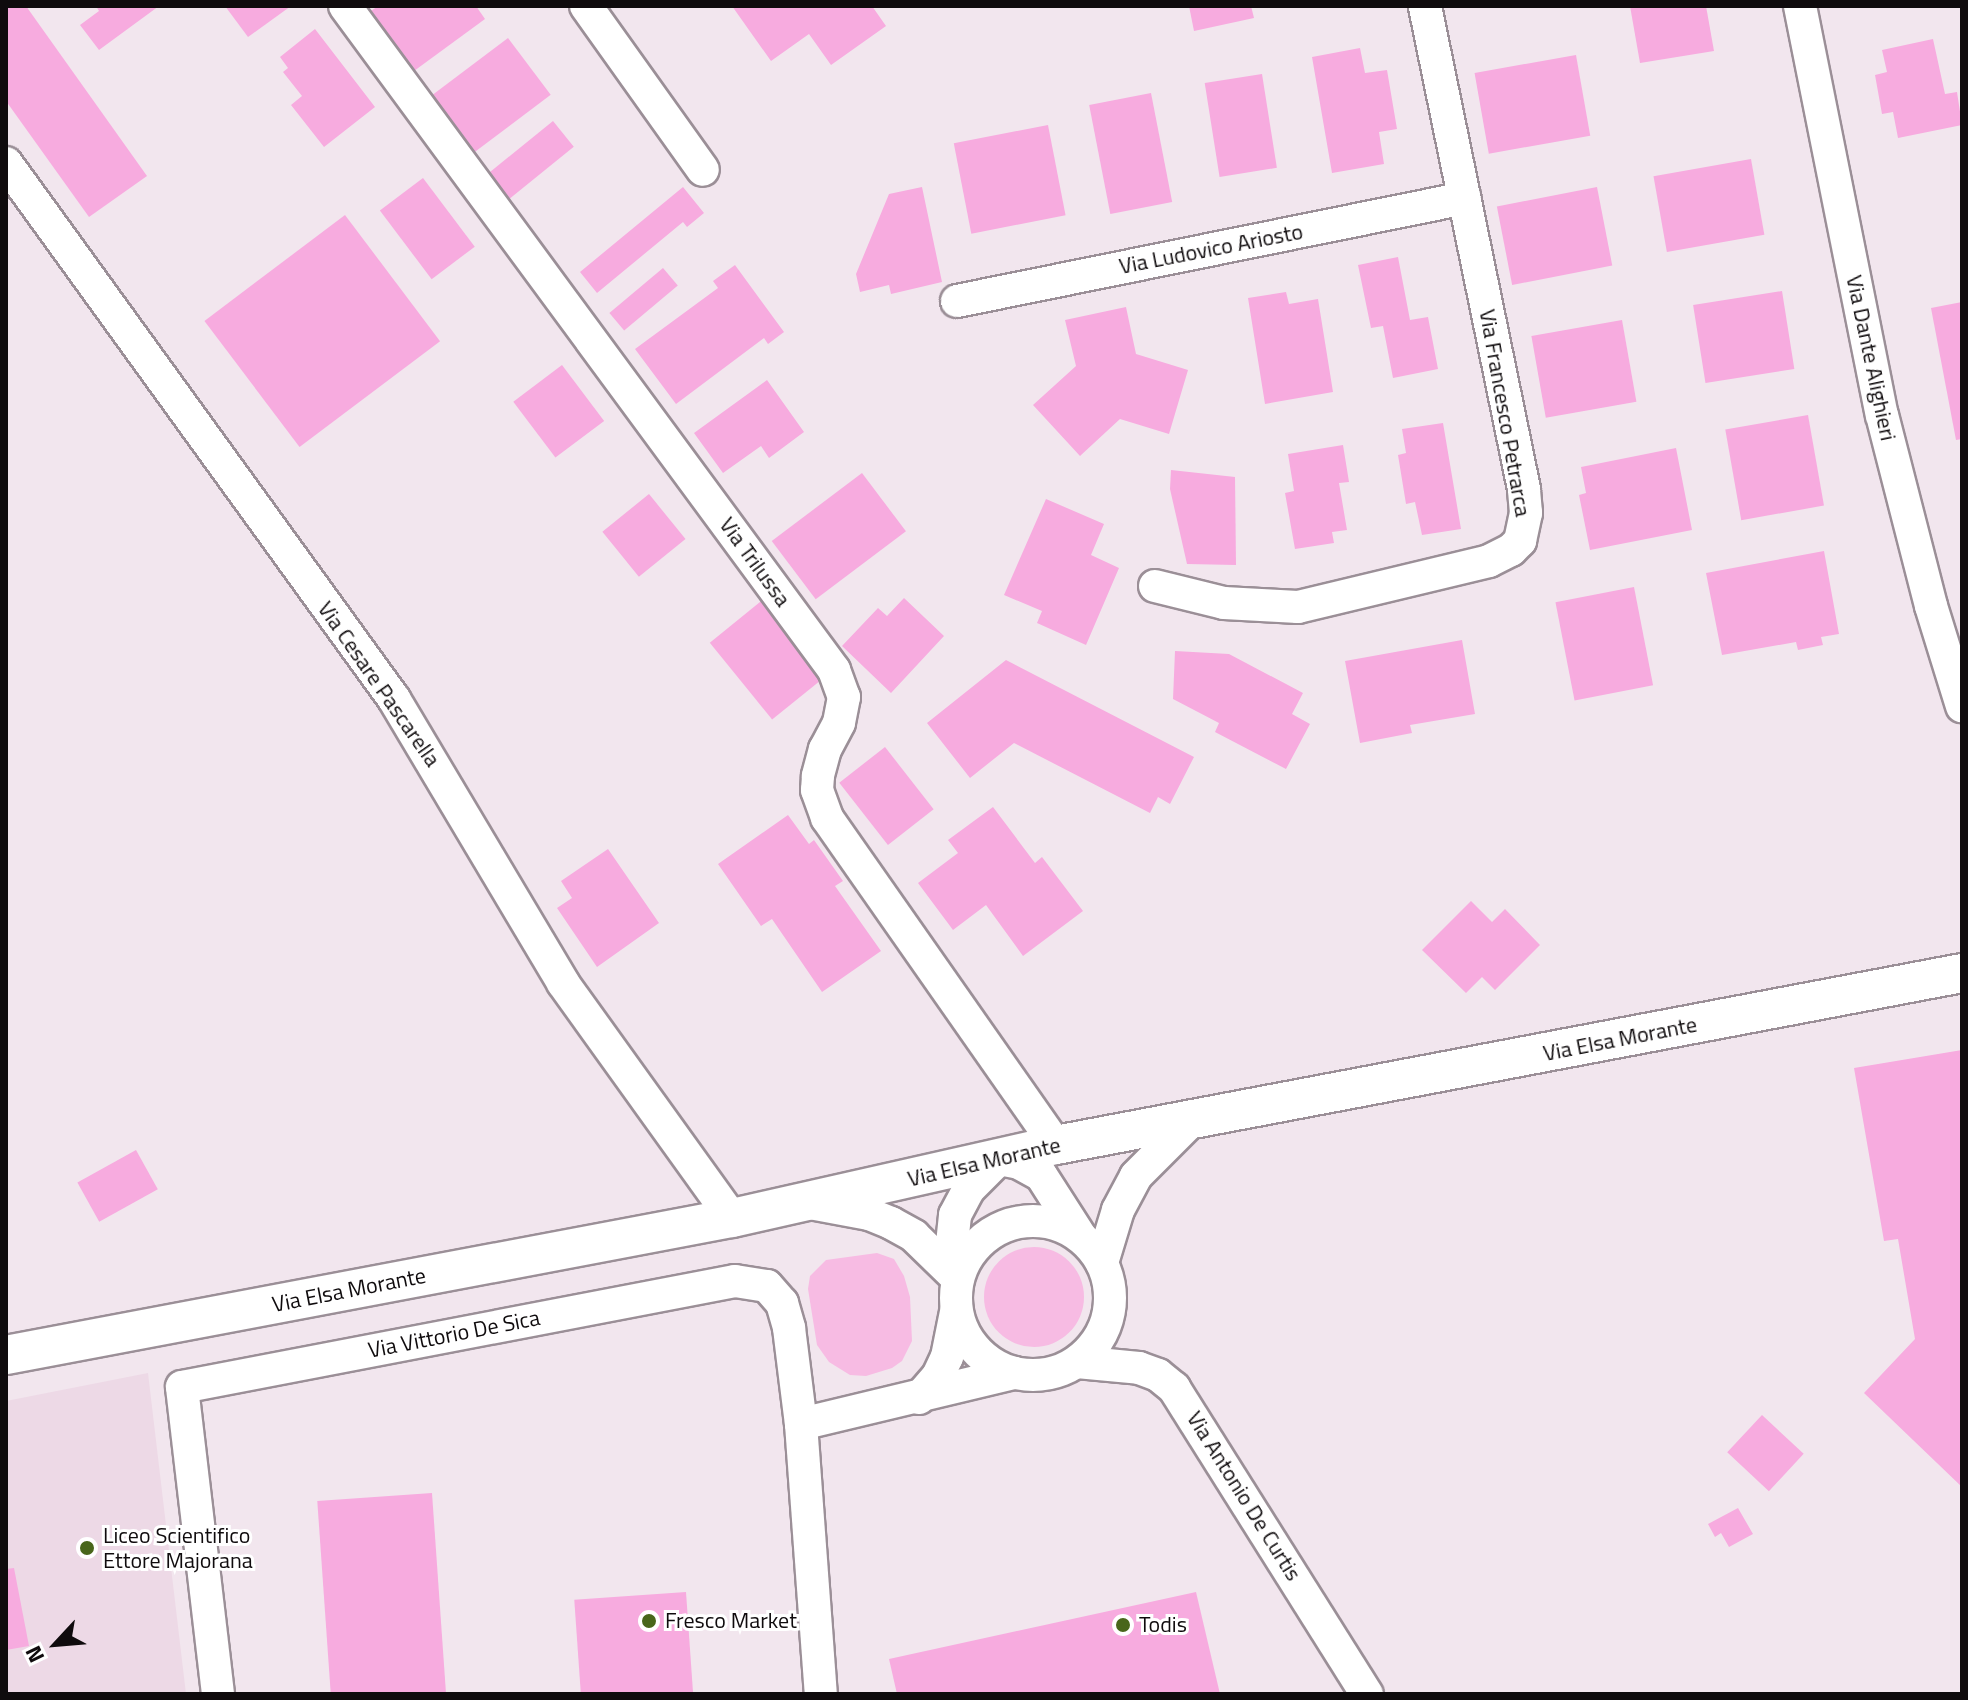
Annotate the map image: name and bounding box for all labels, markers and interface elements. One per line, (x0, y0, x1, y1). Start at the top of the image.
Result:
street label: Via Ludovico Ariosto (1117, 218, 1305, 280)
street label: Via Dante Alighieri (1841, 273, 1901, 443)
street label: Via Francesco Petrarca (1474, 307, 1536, 519)
street label: Via Trilussa (714, 512, 796, 612)
street label: Via Cesare Pascarella (312, 596, 446, 772)
street label: Via Elsa Morante (1541, 1011, 1699, 1067)
street label: Via Elsa Morante (905, 1132, 1063, 1192)
street label: Via Elsa Morante (270, 1262, 428, 1318)
street label: Via Vittorio De Sica (366, 1304, 542, 1364)
street label: Via Antonio De Curtis (1181, 1406, 1307, 1586)
place label: Liceo Scientifico Ettore Majorana (103, 1522, 253, 1574)
marker: Liceo Scientifico Ettore Majorana (78, 1539, 96, 1557)
north arrow (16, 1604, 96, 1684)
place label: Fresco Market (665, 1608, 797, 1634)
marker: Fresco Market (640, 1612, 658, 1630)
place label: Todis (1139, 1612, 1187, 1638)
marker: Todis (1114, 1616, 1132, 1634)
text: N (16, 1640, 53, 1669)

